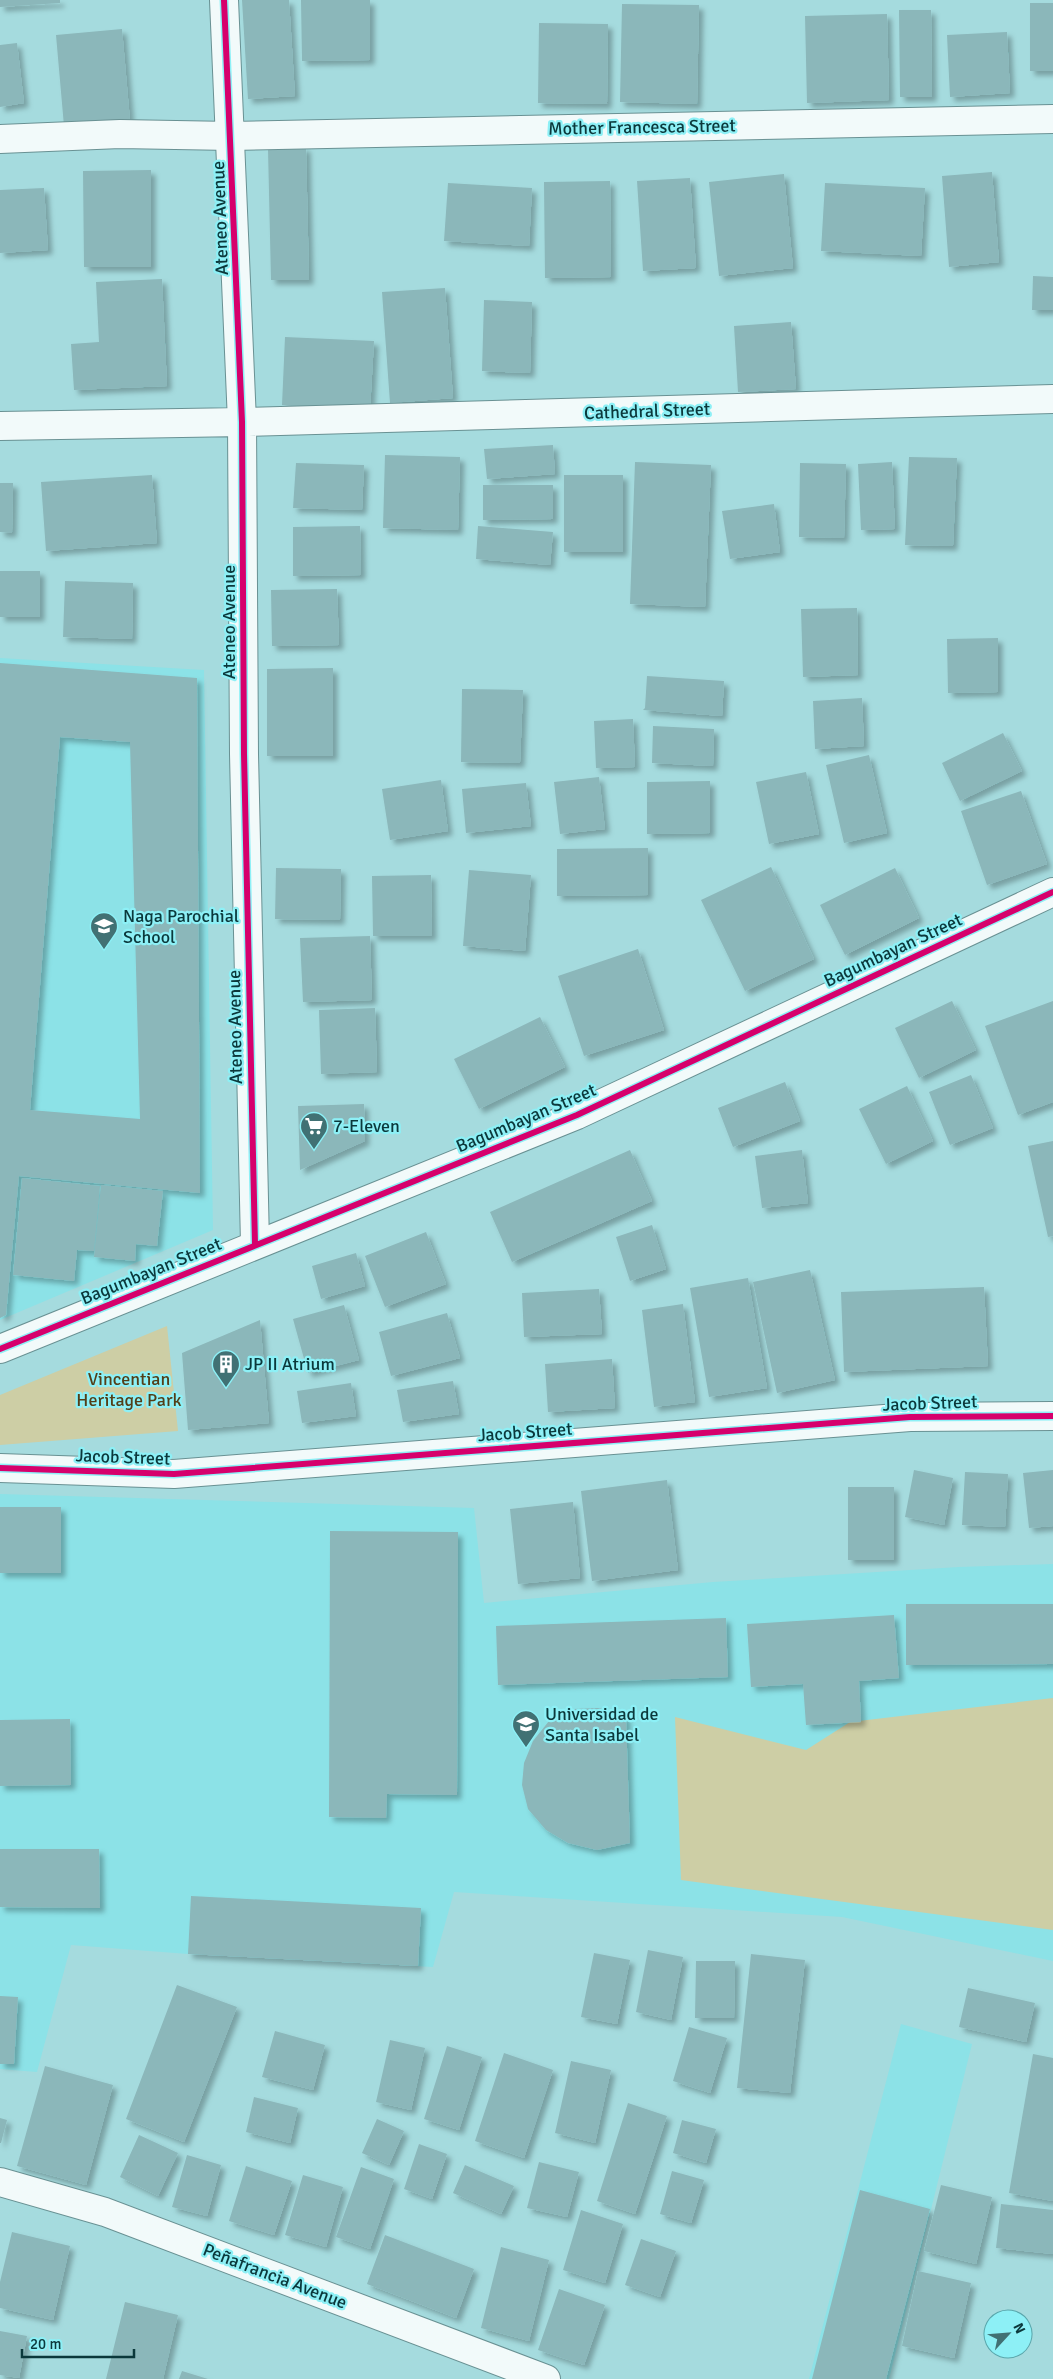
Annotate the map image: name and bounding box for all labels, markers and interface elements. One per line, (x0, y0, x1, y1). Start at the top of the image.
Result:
street label: Mother Francesca Street (548, 114, 736, 140)
street label: Ateneo Avenue (207, 161, 233, 275)
street label: Cathedral Street (584, 398, 710, 424)
street label: Ateneo Avenue (218, 565, 240, 679)
place label: Naga Parochial School (123, 905, 239, 948)
street label: Bagumbayan Street (820, 908, 966, 992)
school or university icon: Naga Parochial School (89, 911, 119, 950)
street label: Ateneo Avenue (223, 970, 247, 1084)
street label: Bagumbayan Street (453, 1079, 599, 1157)
supermarket icon: 7-Eleven (299, 1111, 329, 1150)
place label: 7-Eleven (333, 1115, 400, 1137)
street label: Bagumbayan Street (77, 1233, 225, 1309)
building icon: JP II Atrium (211, 1349, 241, 1388)
place label: JP II Atrium (245, 1353, 335, 1375)
park label: Vincentian Heritage Park (76, 1368, 182, 1411)
street label: Jacob Street (882, 1390, 978, 1416)
street label: Jacob Street (477, 1418, 573, 1446)
street label: Jacob Street (75, 1444, 171, 1470)
place label: Universidad de Santa Isabel (545, 1703, 659, 1746)
school or university icon: Universidad de Santa Isabel (511, 1709, 541, 1748)
street label: Peñafrancia Avenue (200, 2238, 350, 2314)
north arrow (983, 2309, 1033, 2359)
text: N (1009, 2320, 1029, 2337)
scale bar (22, 2326, 135, 2358)
text: 20 m (30, 2335, 61, 2353)

